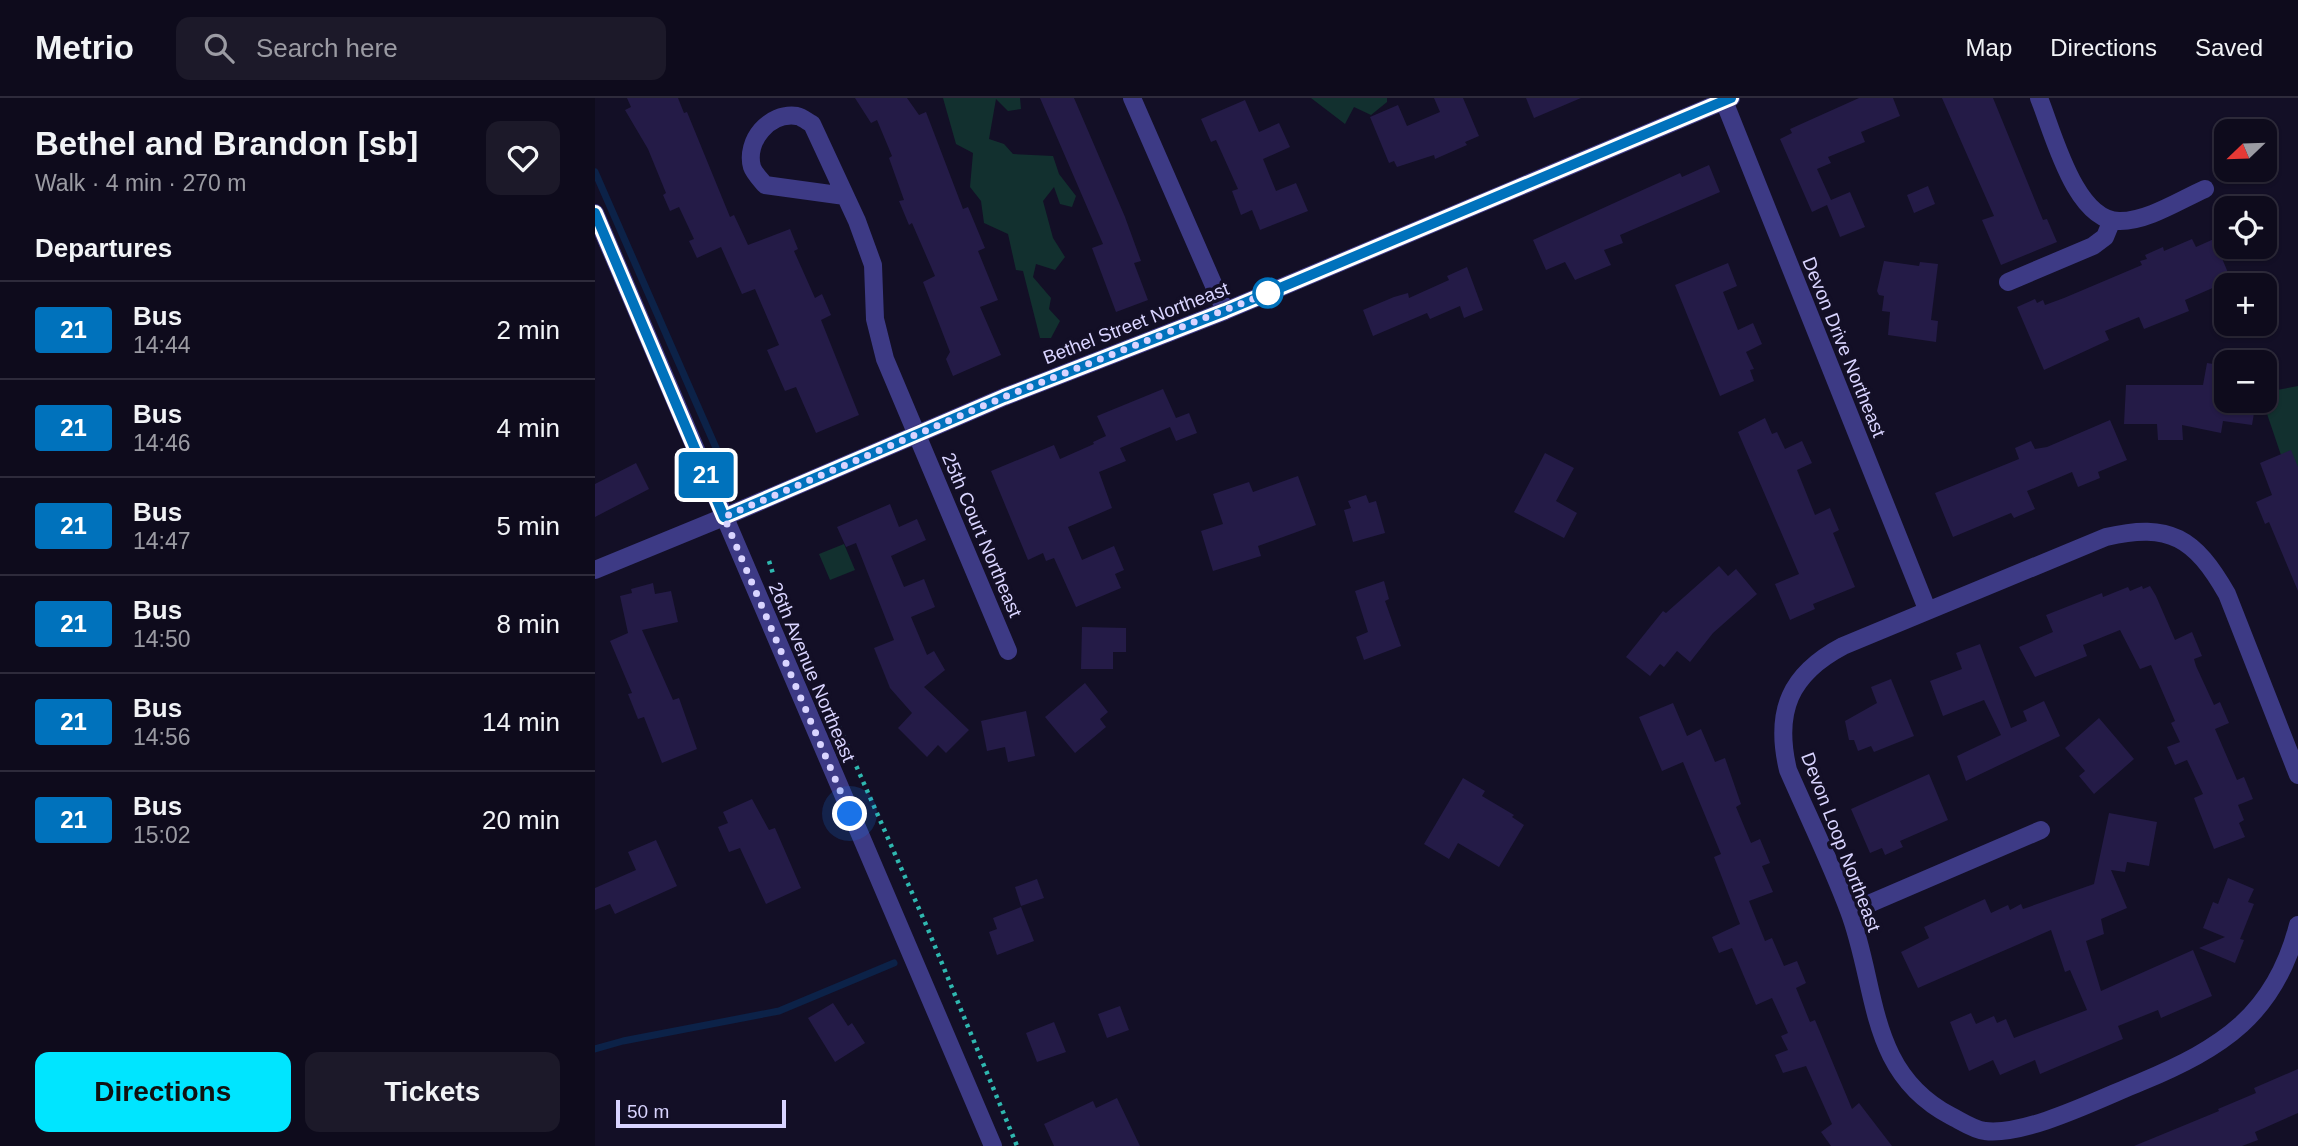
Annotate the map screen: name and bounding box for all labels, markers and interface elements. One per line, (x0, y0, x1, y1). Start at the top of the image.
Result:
search box (176, 17, 666, 80)
text: Metrio (35, 29, 134, 66)
icon: search (200, 29, 238, 67)
text: Search here (256, 33, 398, 63)
text: Map (1966, 34, 2012, 61)
text: Directions (2050, 34, 2157, 61)
text: Saved (2195, 34, 2263, 61)
north arrow (2214, 119, 2277, 182)
map controls (2214, 119, 2277, 413)
button: heart (486, 121, 560, 195)
text: Bethel and Brandon [sb] (35, 125, 418, 162)
text: Walk · 4 min · 270 m (35, 170, 246, 196)
button: locate (2214, 196, 2277, 259)
text: Departures (35, 233, 172, 263)
street label: Devon Drive Northeast (1798, 254, 1890, 441)
button: + (2214, 273, 2277, 336)
street label: Bethel Street Northeast (1040, 278, 1233, 368)
unlabelled marker (1253, 278, 1283, 308)
text: Bus (133, 301, 182, 331)
text: 2 min (496, 315, 560, 345)
text: 21 (60, 316, 87, 343)
text: 14:44 (133, 332, 191, 358)
button: − (2214, 350, 2277, 413)
text: Bus (133, 399, 182, 429)
text: 4 min (496, 413, 560, 443)
text: 21 (60, 414, 87, 441)
text: 14:46 (133, 430, 191, 456)
street label: 25th Court Northeast (938, 450, 1026, 621)
line badge: 21 (675, 452, 737, 498)
text: 21 (693, 461, 719, 488)
text: Bus (133, 497, 182, 527)
text: 5 min (496, 511, 560, 541)
text: 21 (60, 512, 87, 539)
text: 14:47 (133, 528, 191, 554)
street label: 26th Avenue Northeast (765, 579, 860, 766)
text: Bus (133, 595, 182, 625)
text: 8 min (496, 609, 560, 639)
text: 21 (60, 610, 87, 637)
text: 14:50 (133, 626, 191, 652)
text: Bus (133, 693, 182, 723)
text: 14 min (482, 707, 560, 737)
text: 21 (60, 708, 87, 735)
text: 14:56 (133, 724, 191, 750)
street label: Devon Loop Northeast (1797, 749, 1885, 935)
text: Bus (133, 791, 182, 821)
your location (832, 796, 867, 831)
text: 20 min (482, 805, 560, 835)
text: 21 (60, 806, 87, 833)
text: 15:02 (133, 822, 191, 848)
button: Directions (35, 1052, 291, 1132)
button: Tickets (305, 1052, 560, 1132)
scale bar (616, 1097, 786, 1129)
text: 50 m (627, 1101, 669, 1122)

